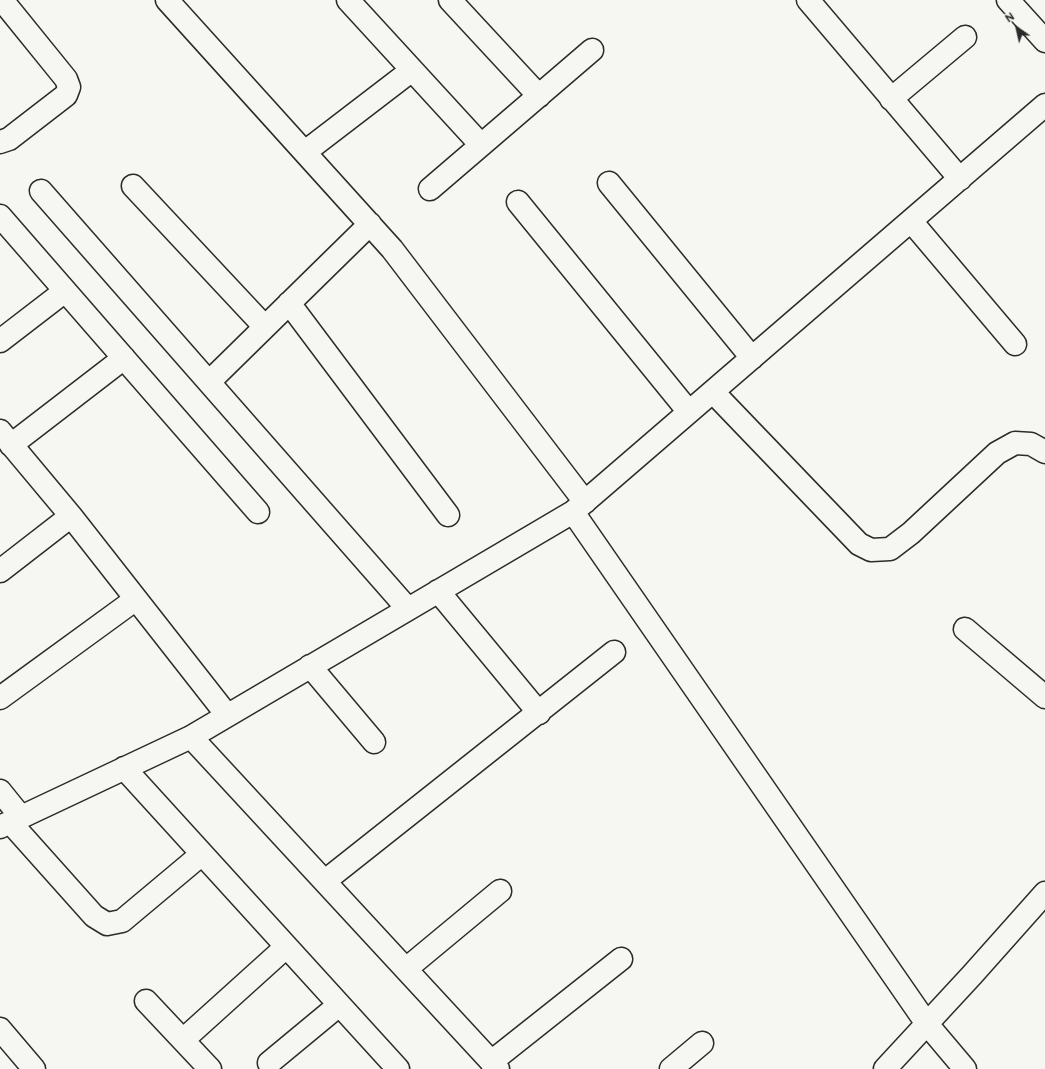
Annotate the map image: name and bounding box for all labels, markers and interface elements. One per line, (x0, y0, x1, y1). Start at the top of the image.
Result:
north arrow (997, 8, 1037, 48)
text: N (1003, 10, 1017, 25)

